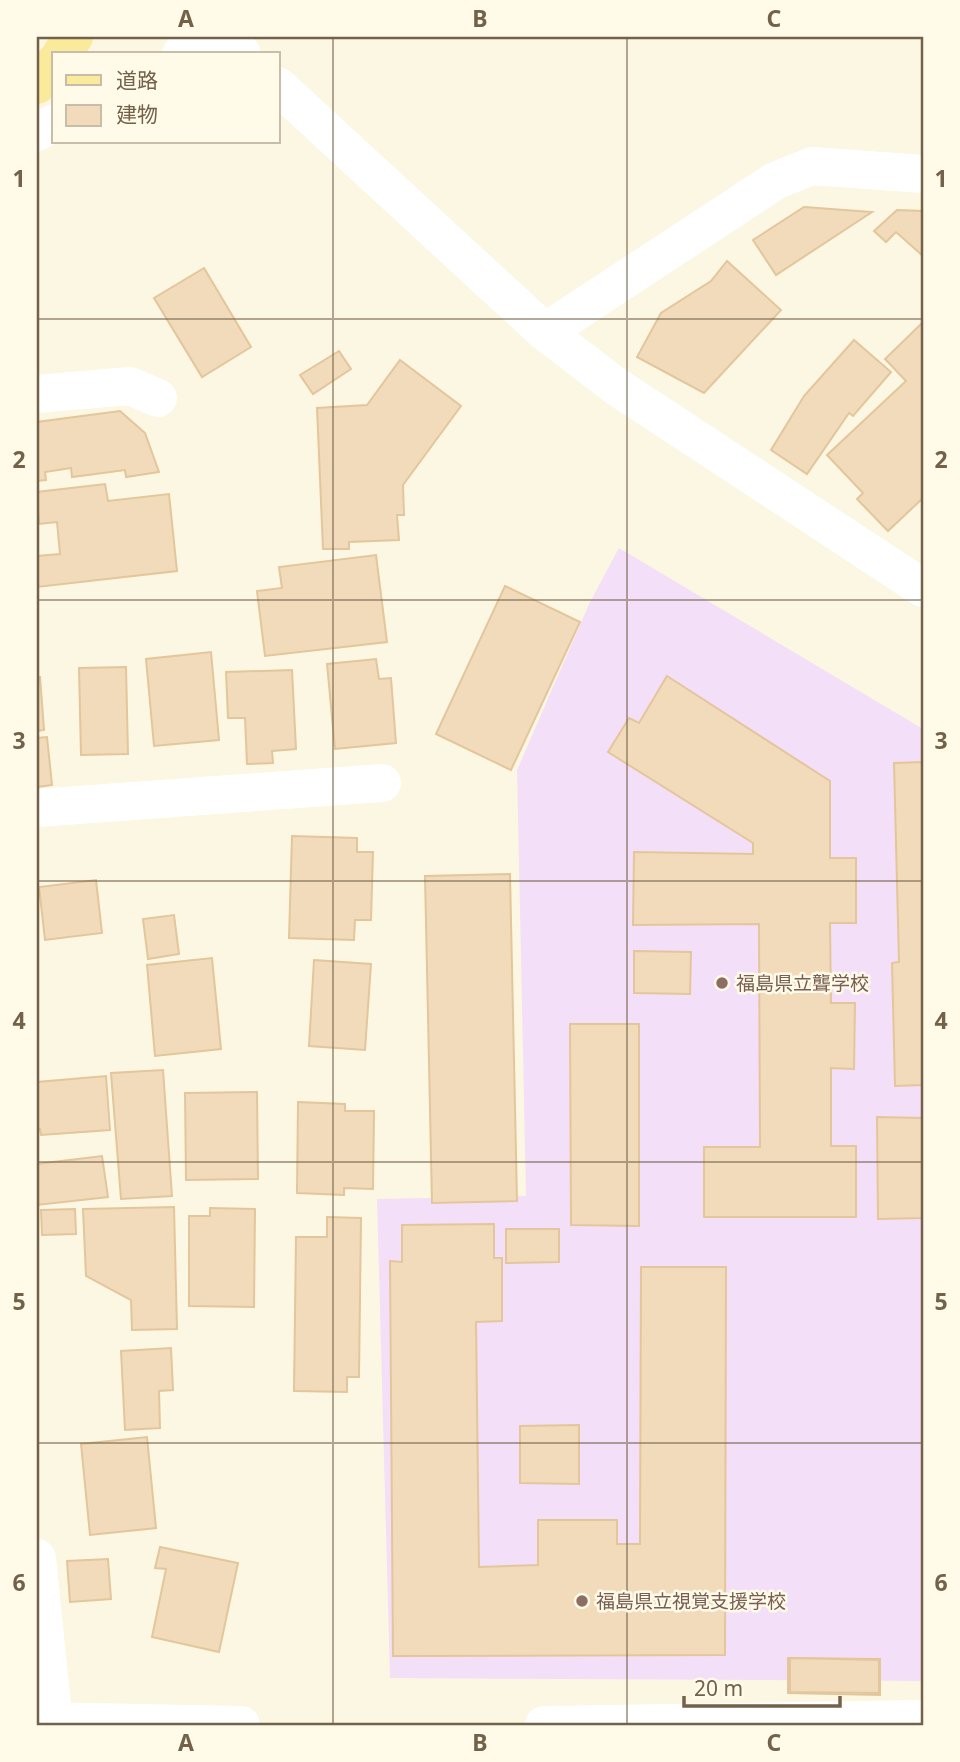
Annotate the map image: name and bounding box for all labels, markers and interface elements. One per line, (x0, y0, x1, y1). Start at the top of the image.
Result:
text: A (178, 2, 194, 34)
text: B (472, 2, 488, 34)
text: C (767, 2, 782, 34)
legend (52, 52, 280, 144)
text: 道路 (116, 66, 158, 94)
text: 建物 (116, 100, 158, 128)
text: 1 (12, 162, 26, 194)
text: 1 (934, 162, 948, 194)
text: 2 (12, 443, 26, 475)
text: 2 (934, 443, 948, 475)
text: 3 (12, 724, 26, 756)
text: 3 (934, 724, 948, 756)
place label: 福島県立聾学校 (736, 970, 869, 996)
marker: 福島県立聾学校 (714, 975, 730, 991)
text: 4 (12, 1004, 26, 1036)
text: 4 (934, 1004, 948, 1036)
text: 5 (12, 1285, 26, 1317)
text: 5 (934, 1285, 948, 1317)
text: 6 (12, 1566, 26, 1598)
text: 6 (934, 1566, 948, 1598)
place label: 福島県立視覚支援学校 (596, 1588, 786, 1614)
marker: 福島県立視覚支援学校 (574, 1593, 590, 1609)
scale bar (684, 1664, 839, 1708)
text: 20 m (694, 1674, 743, 1702)
text: A (178, 1726, 194, 1758)
text: B (472, 1726, 488, 1758)
text: C (767, 1726, 782, 1758)

